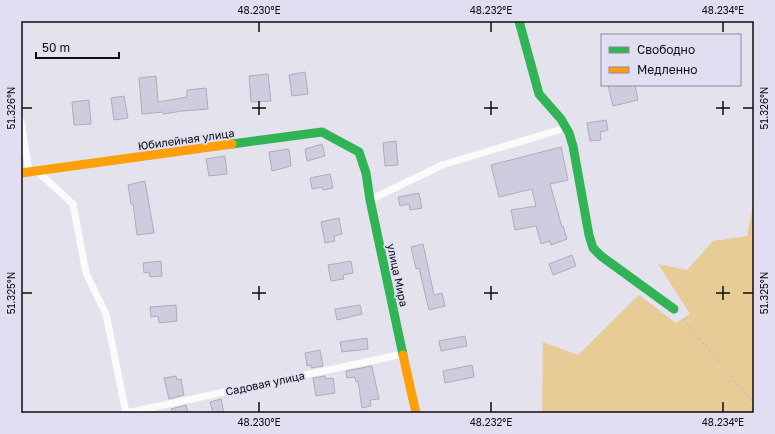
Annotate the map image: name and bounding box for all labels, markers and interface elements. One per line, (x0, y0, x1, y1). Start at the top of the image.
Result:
text: 48.230°E (237, 4, 281, 16)
text: 48.232°E (470, 4, 512, 16)
text: 48.234°E (702, 4, 744, 16)
scale bar (36, 34, 119, 60)
legend (601, 34, 741, 86)
text: 50 m (42, 40, 70, 55)
text: Свободно (637, 42, 695, 57)
text: Медленно (637, 62, 697, 77)
text: 51.326°N (5, 87, 17, 129)
text: 51.326°N (758, 87, 770, 129)
street label: Юбилейная улица (137, 126, 235, 152)
street label: улица Мира (385, 242, 411, 308)
text: 51.325°N (5, 272, 17, 314)
text: 51.325°N (758, 272, 770, 314)
street label: Садовая улица (224, 368, 306, 398)
text: 48.230°E (237, 416, 281, 428)
text: 48.232°E (470, 416, 512, 428)
text: 48.234°E (702, 416, 744, 428)

